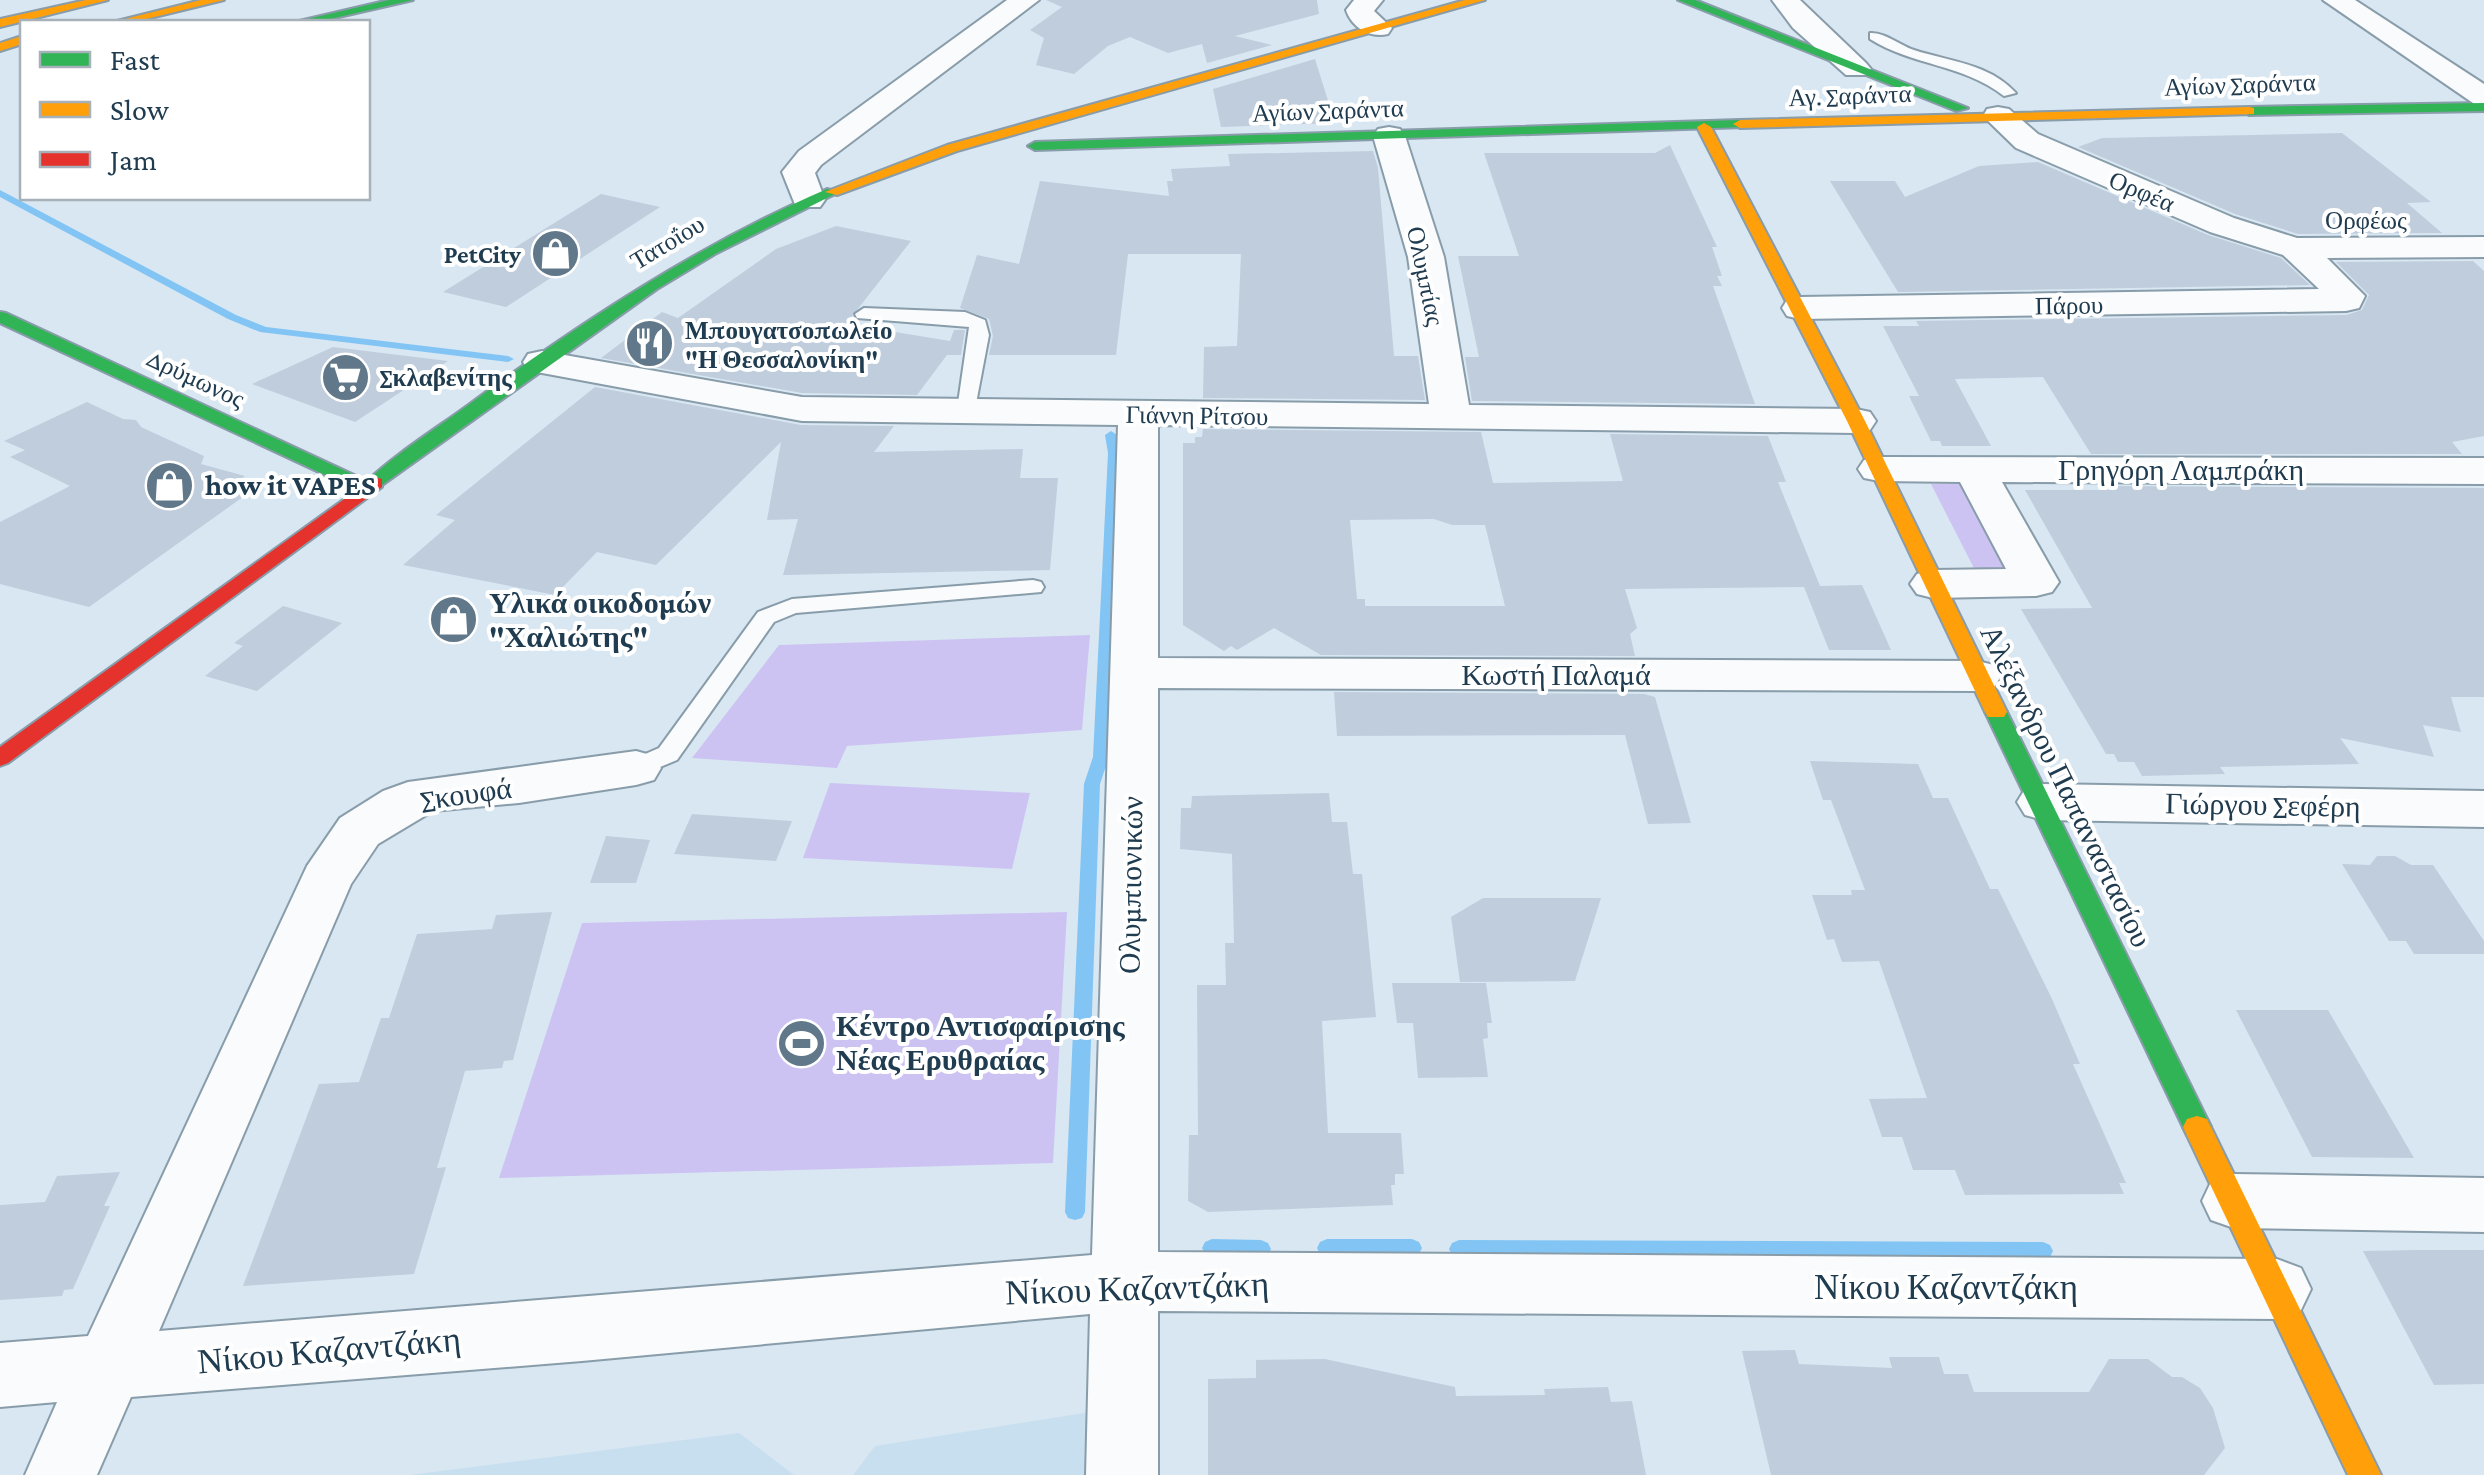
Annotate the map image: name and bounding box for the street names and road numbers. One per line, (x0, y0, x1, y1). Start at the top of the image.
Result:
street label: Αγίων Σαράντα (2164, 68, 2316, 101)
street label: Αγ. Σαράντα (1788, 80, 1912, 111)
street label: Αγίων Σαράντα (1252, 94, 1404, 127)
street label: Ορφέα (2105, 166, 2179, 217)
street label: Ορφέως (2325, 207, 2407, 234)
street label: Τατοΐου (626, 210, 709, 275)
street label: Ολυμπίας (1402, 224, 1449, 328)
street label: Πάρου (2035, 291, 2103, 320)
street label: Δρύμωνος (143, 344, 249, 413)
street label: Γιάννη Ρίτσου (1125, 401, 1269, 430)
street label: Γρηγόρη Λαμπράκη (2058, 453, 2304, 487)
street label: Αλέξανδρου Παπαναστασίου (1974, 619, 2159, 952)
street label: Κωστή Παλαμά (1461, 658, 1651, 692)
street label: Σκουφά (418, 771, 514, 816)
street label: Γιώργου Σεφέρη (2165, 786, 2361, 823)
street label: Ολυμπιονικών (1112, 796, 1150, 974)
street label: Νίκου Καζαντζάκη (1004, 1264, 1270, 1313)
street label: Νίκου Καζαντζάκη (1814, 1268, 2078, 1307)
street label: Νίκου Καζαντζάκη (196, 1320, 462, 1381)

